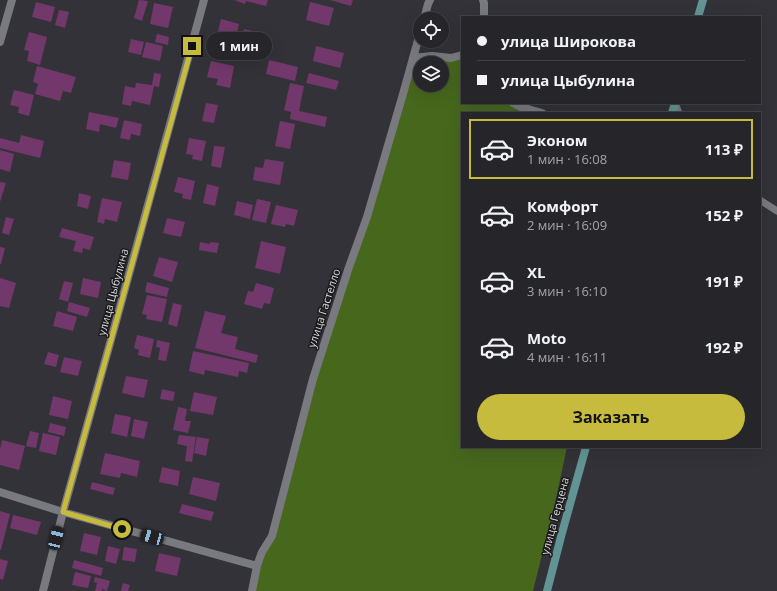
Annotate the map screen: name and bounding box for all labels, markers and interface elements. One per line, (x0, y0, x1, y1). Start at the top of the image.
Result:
map controls (413, 12, 449, 92)
button: locate (413, 12, 449, 48)
text: улица Широкова (501, 31, 636, 51)
callout: 1 мин (206, 32, 272, 60)
route end (183, 37, 201, 55)
text: 1 мин (219, 37, 259, 55)
button: layers (413, 56, 449, 92)
text: улица Цыбулина (501, 70, 635, 90)
text: Эконом (527, 130, 587, 150)
icon: car (479, 131, 515, 167)
text: 113 ₽ (705, 139, 743, 159)
text: 1 мин · 16:08 (527, 150, 607, 168)
text: Комфорт (527, 196, 598, 216)
icon: car (479, 197, 515, 233)
text: 152 ₽ (705, 205, 743, 225)
text: 2 мин · 16:09 (527, 216, 607, 234)
street label: улица Цыбулина (94, 247, 131, 337)
text: XL (527, 262, 545, 282)
icon: car (479, 263, 515, 299)
street label: улица Гастелло (304, 266, 343, 349)
text: 191 ₽ (705, 271, 743, 291)
text: 3 мин · 16:10 (527, 282, 607, 300)
text: Moto (527, 328, 566, 348)
icon: car (479, 329, 515, 365)
text: 192 ₽ (705, 337, 743, 357)
text: 4 мин · 16:11 (527, 348, 607, 366)
button: Заказать (477, 394, 745, 440)
street label: улица Герцена (537, 476, 572, 556)
route start (113, 520, 131, 538)
car (47, 525, 65, 551)
car (139, 528, 165, 546)

